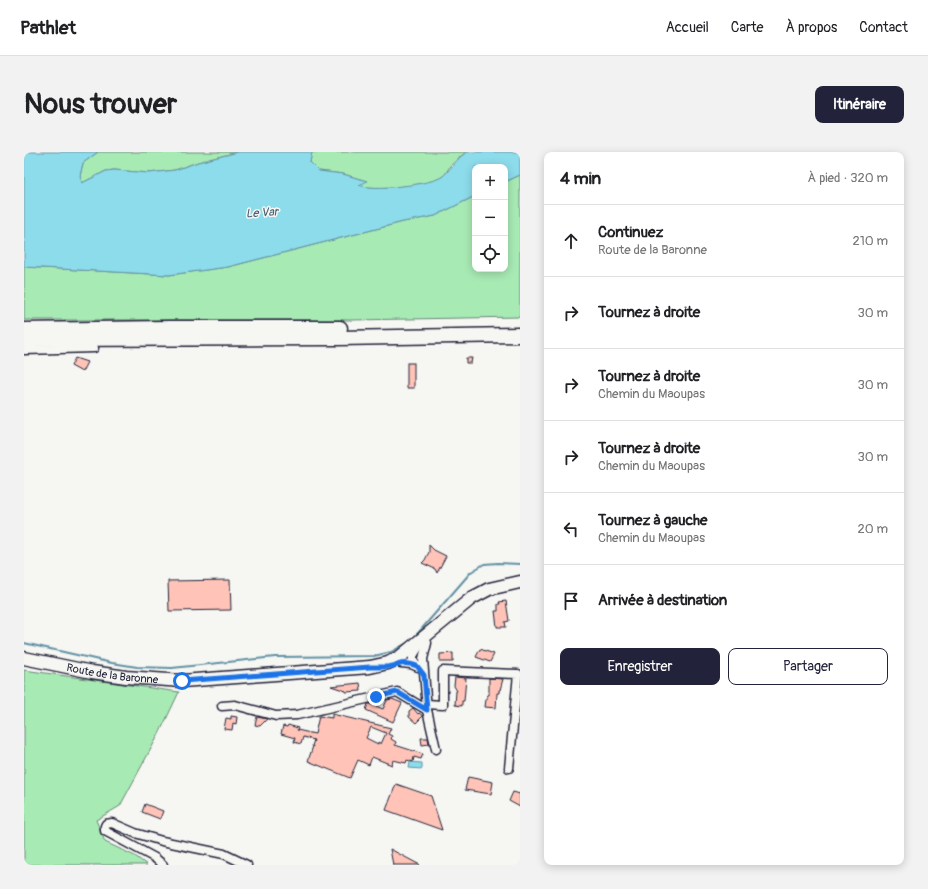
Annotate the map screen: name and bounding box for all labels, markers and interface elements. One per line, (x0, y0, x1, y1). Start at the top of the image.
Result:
text: Pathlet (20, 16, 76, 40)
text: Accueil (666, 19, 709, 36)
text: Carte (731, 19, 763, 36)
text: À propos (785, 19, 837, 36)
text: Contact (859, 19, 908, 36)
button: Itinéraire (815, 86, 904, 123)
text: Nous trouver (24, 87, 177, 122)
map controls (472, 164, 508, 272)
button: + (472, 164, 508, 200)
text: 4 min (560, 168, 601, 189)
text: À pied · 320 m (808, 170, 888, 186)
button: − (472, 200, 508, 236)
water label: Le Var (245, 204, 280, 222)
text: Continuez (598, 223, 663, 242)
icon: ahead (560, 230, 582, 252)
text: 210 m (852, 233, 888, 249)
button: locate (472, 236, 508, 272)
text: Route de la Baronne (598, 242, 707, 258)
icon: right (560, 302, 582, 324)
text: Tournez à droite (598, 303, 700, 322)
text: 30 m (858, 305, 888, 321)
text: Tournez à droite (598, 367, 700, 386)
icon: right (560, 374, 582, 396)
text: 30 m (858, 377, 888, 393)
text: Chemin du Maoupas (598, 386, 705, 402)
text: Tournez à droite (598, 439, 700, 458)
icon: right (560, 446, 582, 468)
text: 30 m (858, 449, 888, 465)
text: Chemin du Maoupas (598, 458, 705, 474)
text: Tournez à gauche (598, 511, 708, 530)
icon: left (560, 518, 582, 540)
text: 20 m (857, 521, 888, 537)
text: Chemin du Maoupas (598, 530, 705, 546)
icon: arrive (560, 590, 582, 612)
text: Arrivée à destination (598, 591, 727, 610)
button: Enregistrer (560, 648, 720, 685)
button: Partager (728, 648, 888, 685)
street label: Route de la Baronne (66, 660, 159, 686)
route start (173, 672, 191, 690)
route end (367, 688, 385, 706)

